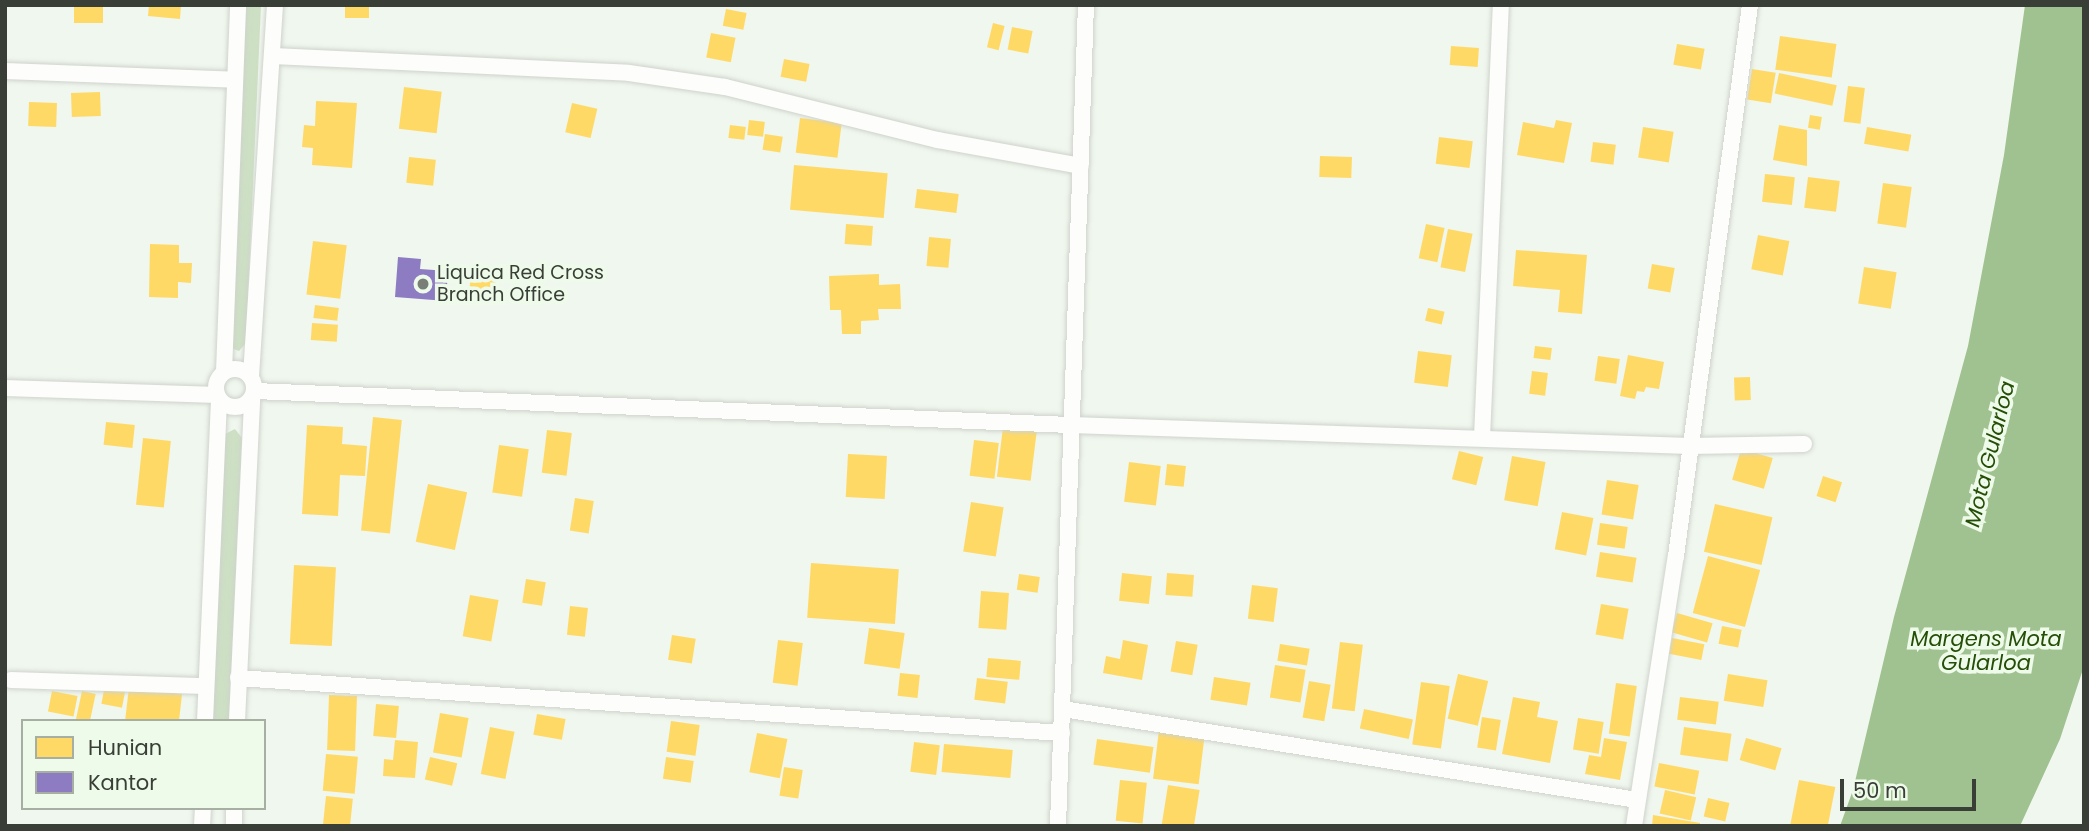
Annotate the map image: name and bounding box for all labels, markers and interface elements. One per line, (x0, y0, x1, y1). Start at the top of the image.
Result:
place label: Liquica Red Cross Branch Office (437, 262, 604, 306)
marker: Liquica Red Cross Branch Office (415, 276, 431, 292)
water label: Mota Gularloa (1960, 378, 2020, 530)
water label: Margens Mota Gularloa (1910, 626, 2062, 676)
legend (21, 719, 266, 810)
text: Hunian (88, 733, 162, 762)
scale bar (1844, 764, 1980, 808)
text: Kantor (88, 768, 157, 797)
text: 50 m (1853, 776, 1907, 805)

